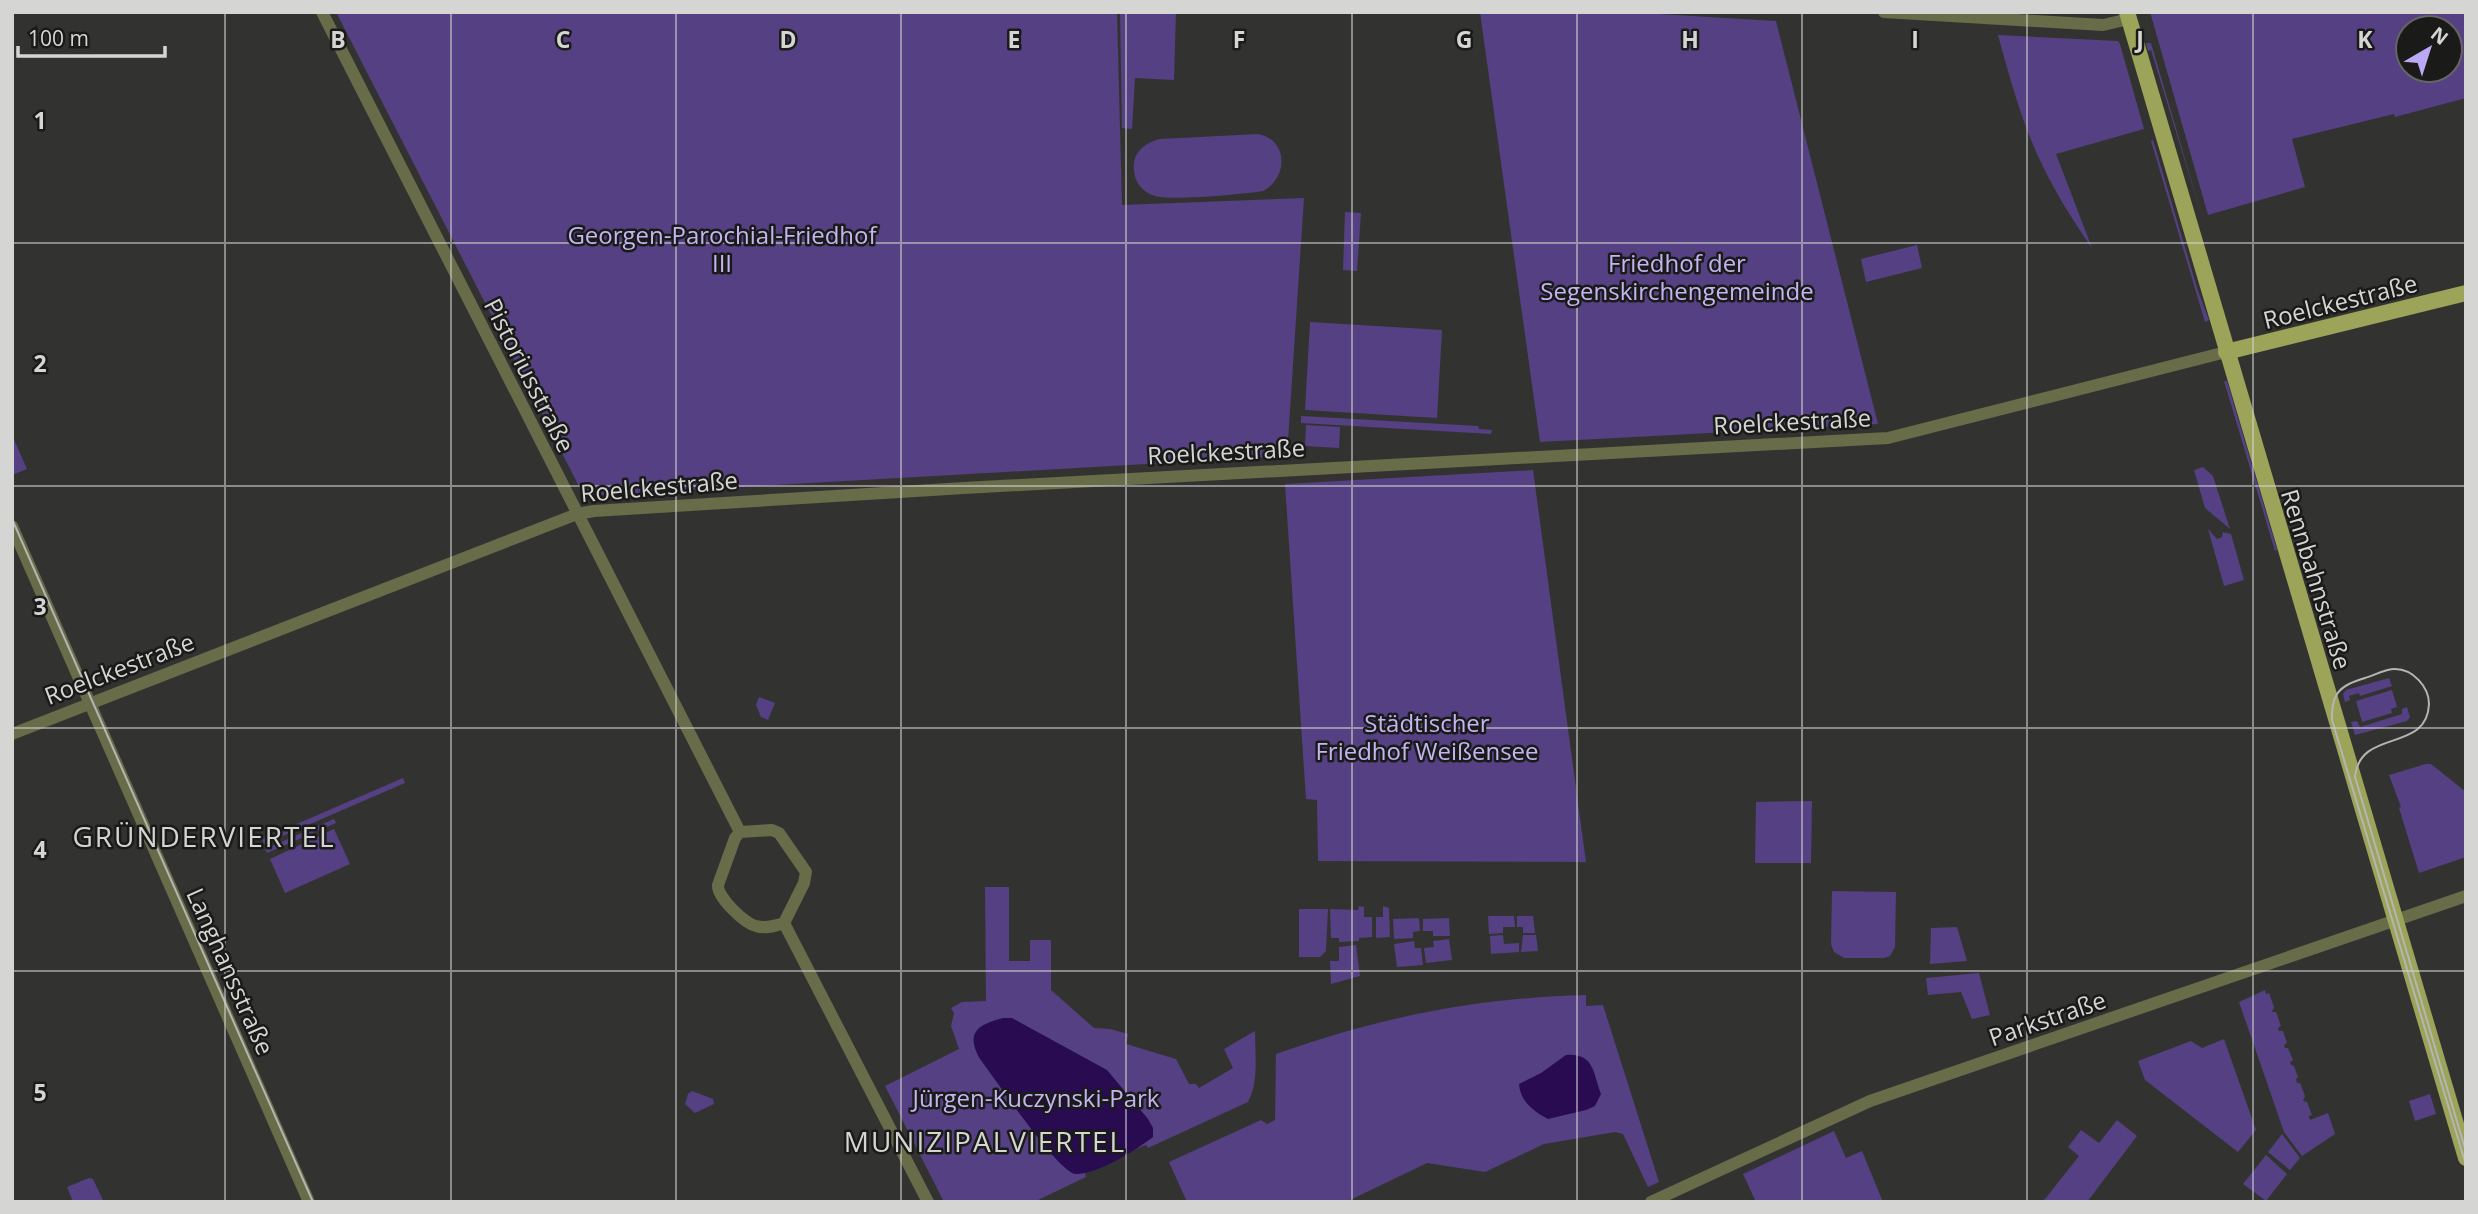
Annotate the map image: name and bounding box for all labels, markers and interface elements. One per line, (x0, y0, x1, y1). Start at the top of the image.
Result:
scale bar (18, 14, 164, 58)
north arrow (2394, 14, 2464, 84)
text: N (2426, 21, 2454, 51)
text: B (330, 23, 346, 55)
text: C (556, 23, 570, 55)
text: D (779, 23, 797, 55)
text: E (1008, 23, 1020, 55)
text: F (1233, 23, 1245, 55)
text: G (1456, 23, 1472, 55)
text: H (1681, 23, 1699, 55)
text: I (1911, 23, 1919, 55)
text: J (2134, 23, 2144, 55)
text: K (2357, 23, 2373, 55)
text: 100 m (28, 24, 89, 52)
text: 1 (33, 104, 47, 136)
park label: Georgen-Parochial-Friedhof III (567, 218, 879, 279)
park label: Friedhof der Segenskirchengemeinde (1540, 246, 1814, 307)
street label: Roelckestraße (2259, 266, 2421, 336)
street label: Pistoriusstraße (477, 292, 583, 458)
text: 2 (33, 347, 47, 379)
street label: Roelckestraße (1712, 400, 1872, 442)
street label: Roelckestraße (1146, 430, 1306, 472)
street label: Roelckestraße (579, 463, 739, 509)
street label: Rennbahnstraße (2274, 485, 2360, 673)
text: 3 (33, 590, 47, 622)
street label: Roelckestraße (39, 624, 199, 712)
park label: Städtischer Friedhof Weißensee (1315, 706, 1539, 767)
district label: GRÜNDERVIERTEL (72, 817, 336, 855)
text: 4 (33, 833, 47, 865)
street label: Langhansstraße (179, 882, 283, 1060)
street label: Parkstraße (1984, 983, 2110, 1053)
text: 5 (33, 1076, 47, 1108)
park label: Jürgen-Kuczynski-Park (911, 1081, 1160, 1114)
district label: MUNIZIPALVIERTEL (844, 1122, 1126, 1160)

